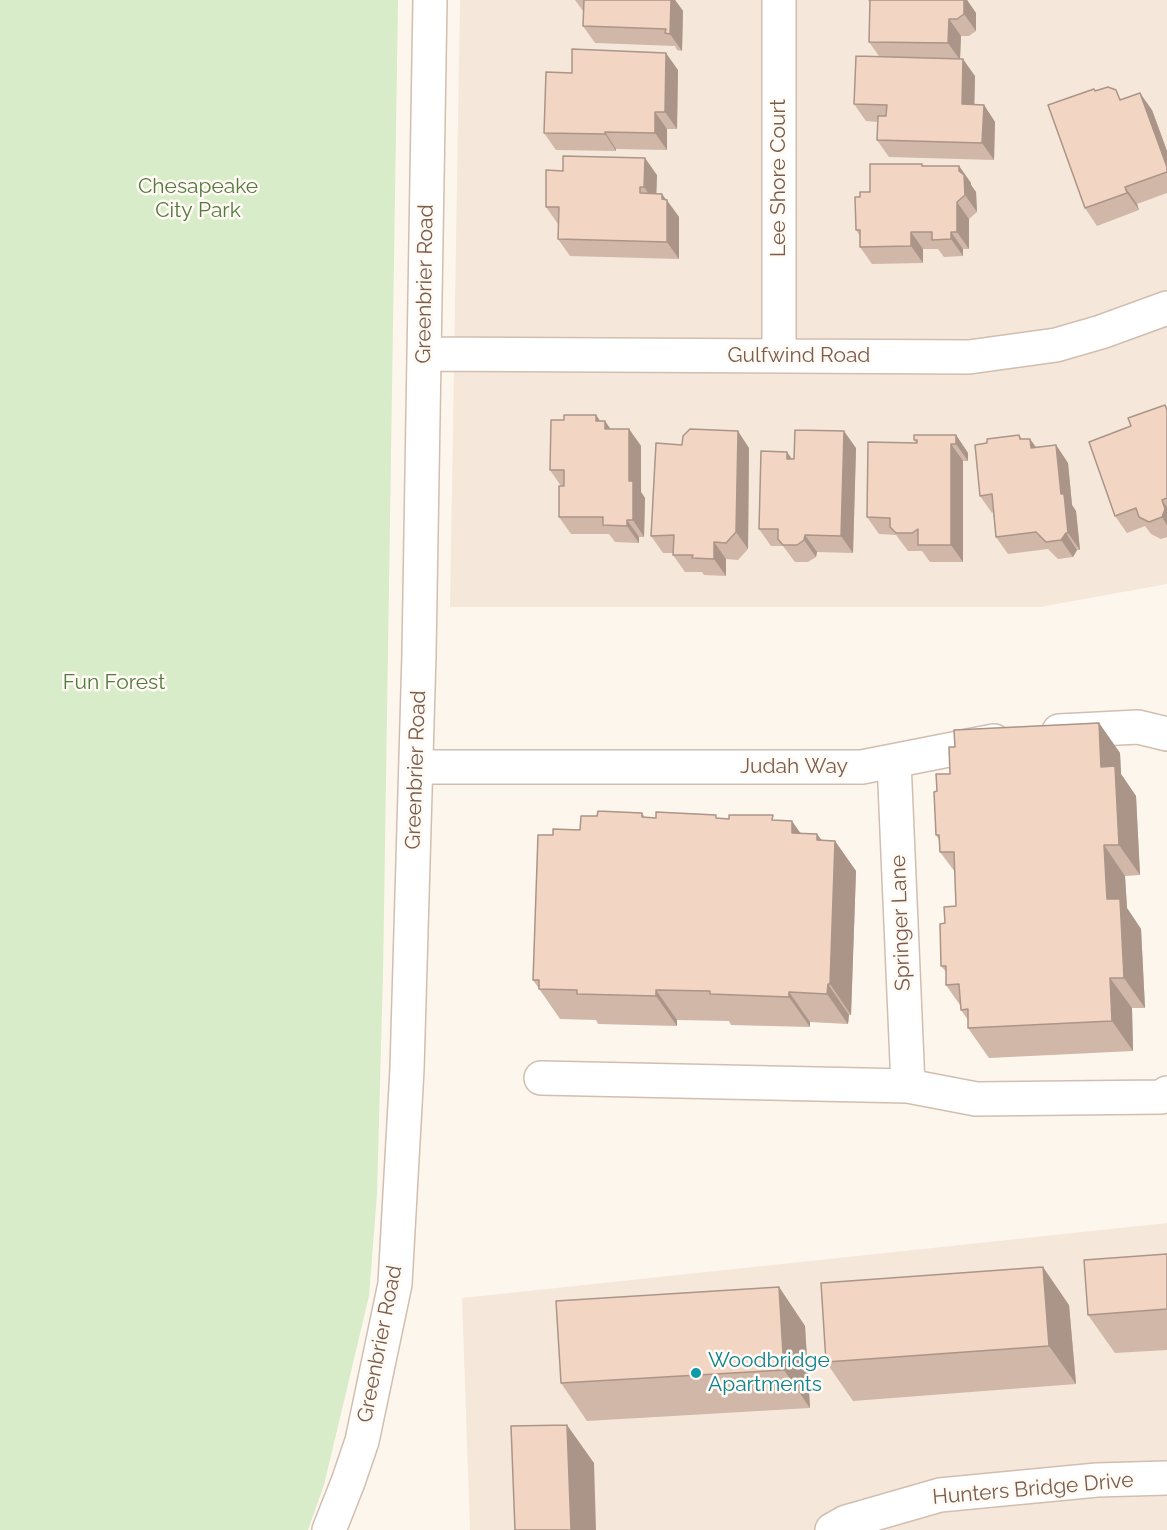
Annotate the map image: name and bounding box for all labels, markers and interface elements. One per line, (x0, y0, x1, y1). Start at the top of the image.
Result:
street label: Lee Shore Court (766, 99, 792, 257)
park label: Chesapeake City Park (138, 174, 258, 224)
street label: Greenbrier Road (411, 204, 439, 364)
street label: Gulfwind Road (728, 343, 870, 369)
park label: Fun Forest (63, 670, 165, 696)
street label: Greenbrier Road (401, 690, 431, 850)
street label: Judah Way (740, 754, 848, 780)
street label: Springer Lane (886, 855, 916, 991)
street label: Greenbrier Road (352, 1263, 408, 1425)
place label: Woodbridge Apartments (708, 1348, 830, 1398)
marker: Woodbridge Apartments (689, 1366, 703, 1380)
street label: Hunters Bridge Drive (931, 1468, 1135, 1510)

